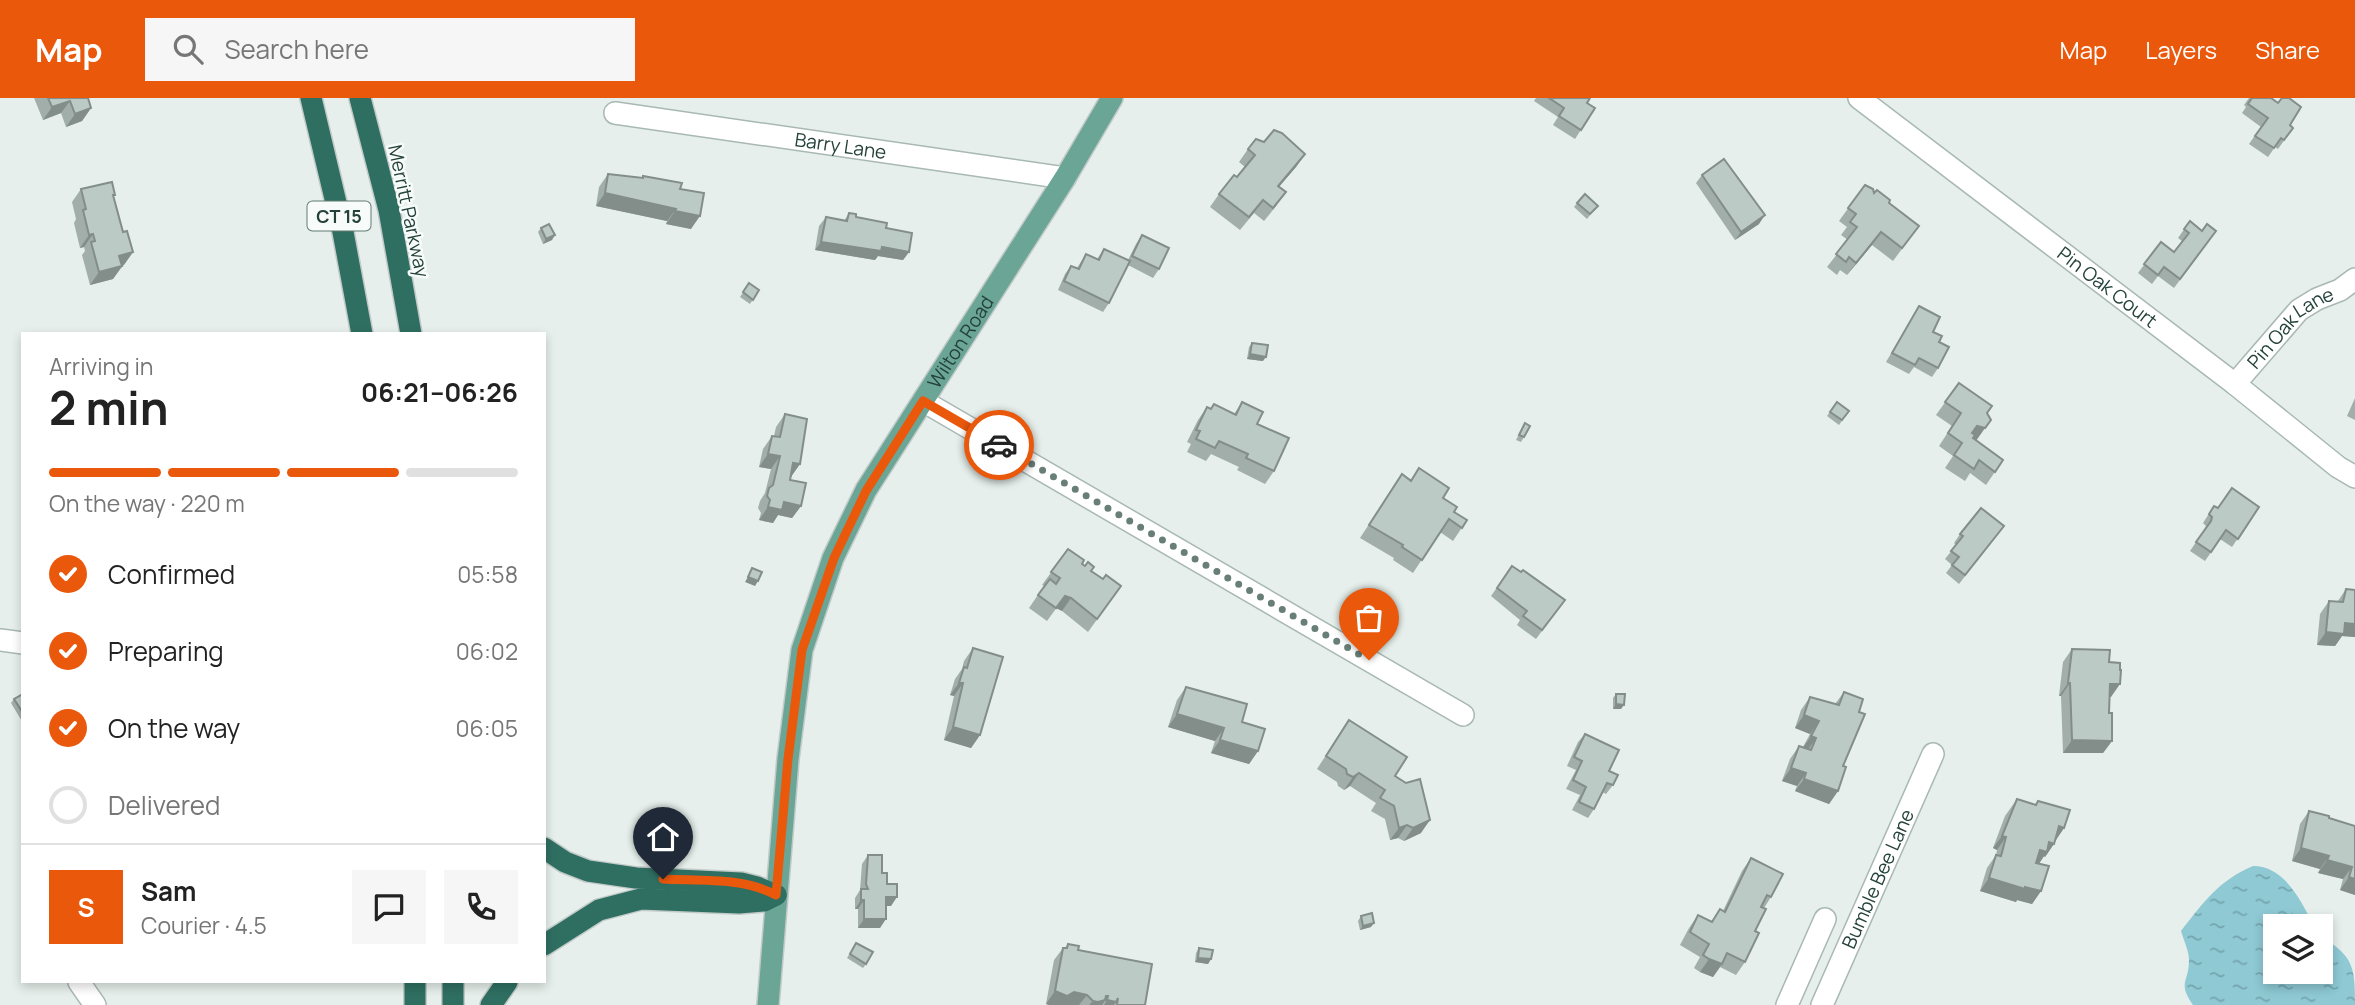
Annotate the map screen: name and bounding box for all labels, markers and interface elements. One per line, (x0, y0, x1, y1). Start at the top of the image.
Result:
search box (145, 18, 635, 81)
text: Map (35, 27, 103, 72)
icon: search (169, 30, 207, 68)
text: Search here (225, 31, 369, 67)
text: Map (2060, 33, 2107, 66)
text: Layers (2145, 33, 2217, 66)
text: Share (2255, 33, 2320, 66)
street label: Barry Lane (793, 126, 888, 165)
street label: Merritt Parkway (382, 142, 436, 280)
road number: CT 15 (308, 202, 370, 230)
street label: Pin Oak Court (2052, 240, 2163, 333)
street label: Pin Oak Lane (2241, 281, 2337, 374)
street label: Wilton Road (921, 291, 1000, 393)
text: Arriving in (49, 350, 154, 382)
text: 06:21–06:26 (361, 374, 518, 410)
text: 2 min (49, 376, 169, 439)
courier (964, 410, 1034, 480)
icon: car (980, 426, 1018, 464)
text: On the way · 220 m (49, 487, 245, 519)
icon: check (49, 555, 87, 593)
text: Confirmed (108, 556, 235, 592)
text: 05:58 (457, 558, 518, 590)
pin (1339, 588, 1399, 660)
icon: bag (1350, 599, 1388, 637)
icon: check (49, 632, 87, 670)
text: Preparing (108, 633, 224, 669)
text: 06:02 (456, 635, 518, 667)
icon: check (49, 709, 87, 747)
text: On the way (108, 710, 240, 746)
text: 06:05 (456, 712, 518, 744)
text: Delivered (108, 787, 220, 823)
street label: Bumble Bee Lane (1836, 805, 1920, 953)
pin (633, 807, 693, 879)
icon: home (644, 818, 682, 856)
button: chat (352, 870, 426, 944)
button: phone (444, 870, 518, 944)
text: Sam (141, 873, 196, 909)
text: S (77, 889, 95, 925)
text: Courier · 4.5 (141, 909, 267, 941)
map controls (2263, 914, 2333, 984)
button: layers (2263, 914, 2333, 984)

